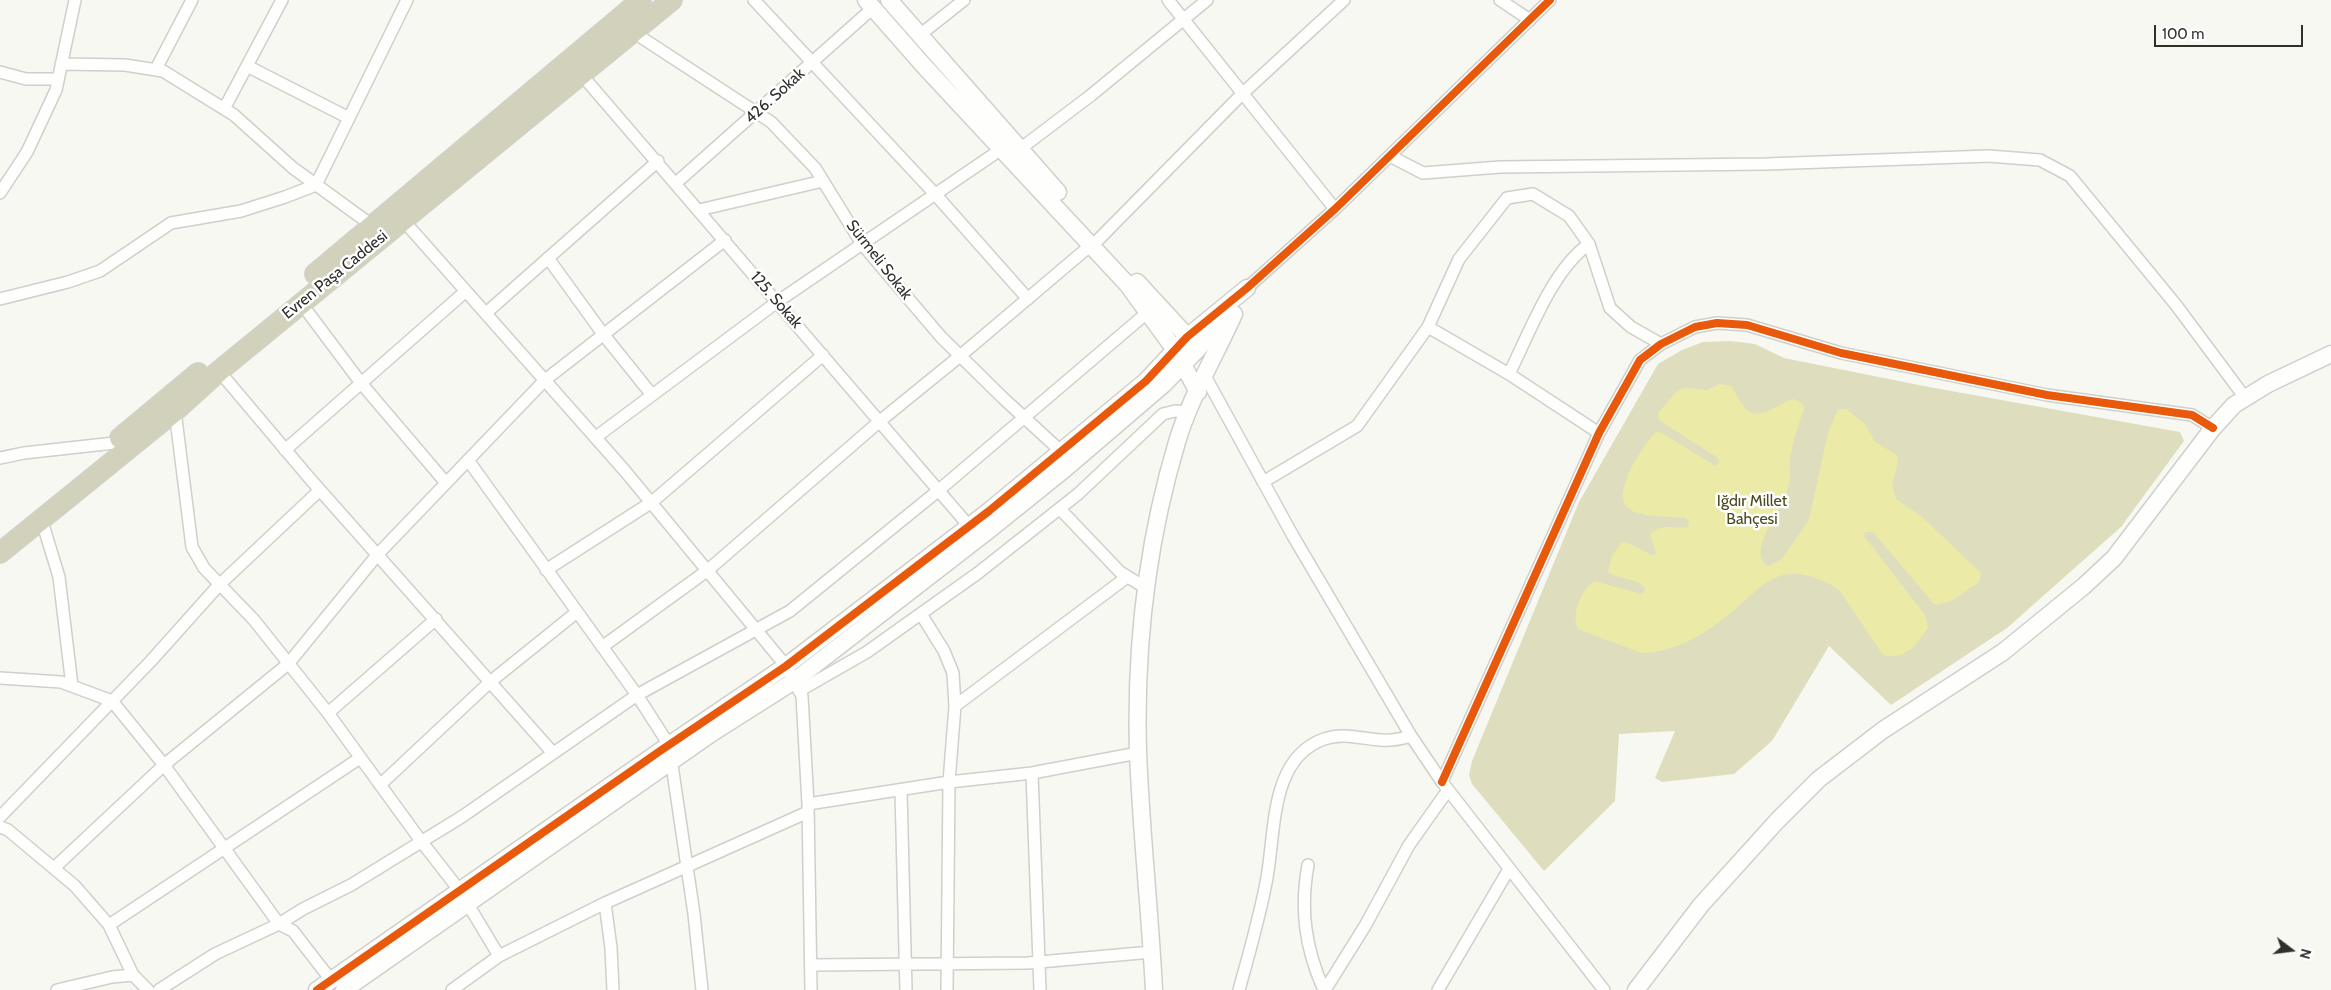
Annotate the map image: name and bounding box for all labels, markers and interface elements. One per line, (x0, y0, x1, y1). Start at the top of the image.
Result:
scale bar (2156, 15, 2305, 47)
text: 100 m (2162, 25, 2204, 43)
street label: 426. Sokak (741, 64, 809, 128)
street label: Sürmeli Sokak (842, 216, 916, 304)
street label: Evren Paşa Caddesi (278, 227, 392, 323)
street label: 125. Sokak (746, 268, 806, 332)
park label: Iğdır Millet Bahçesi (1717, 491, 1787, 529)
north arrow (2266, 925, 2316, 975)
text: N (2296, 947, 2315, 961)

